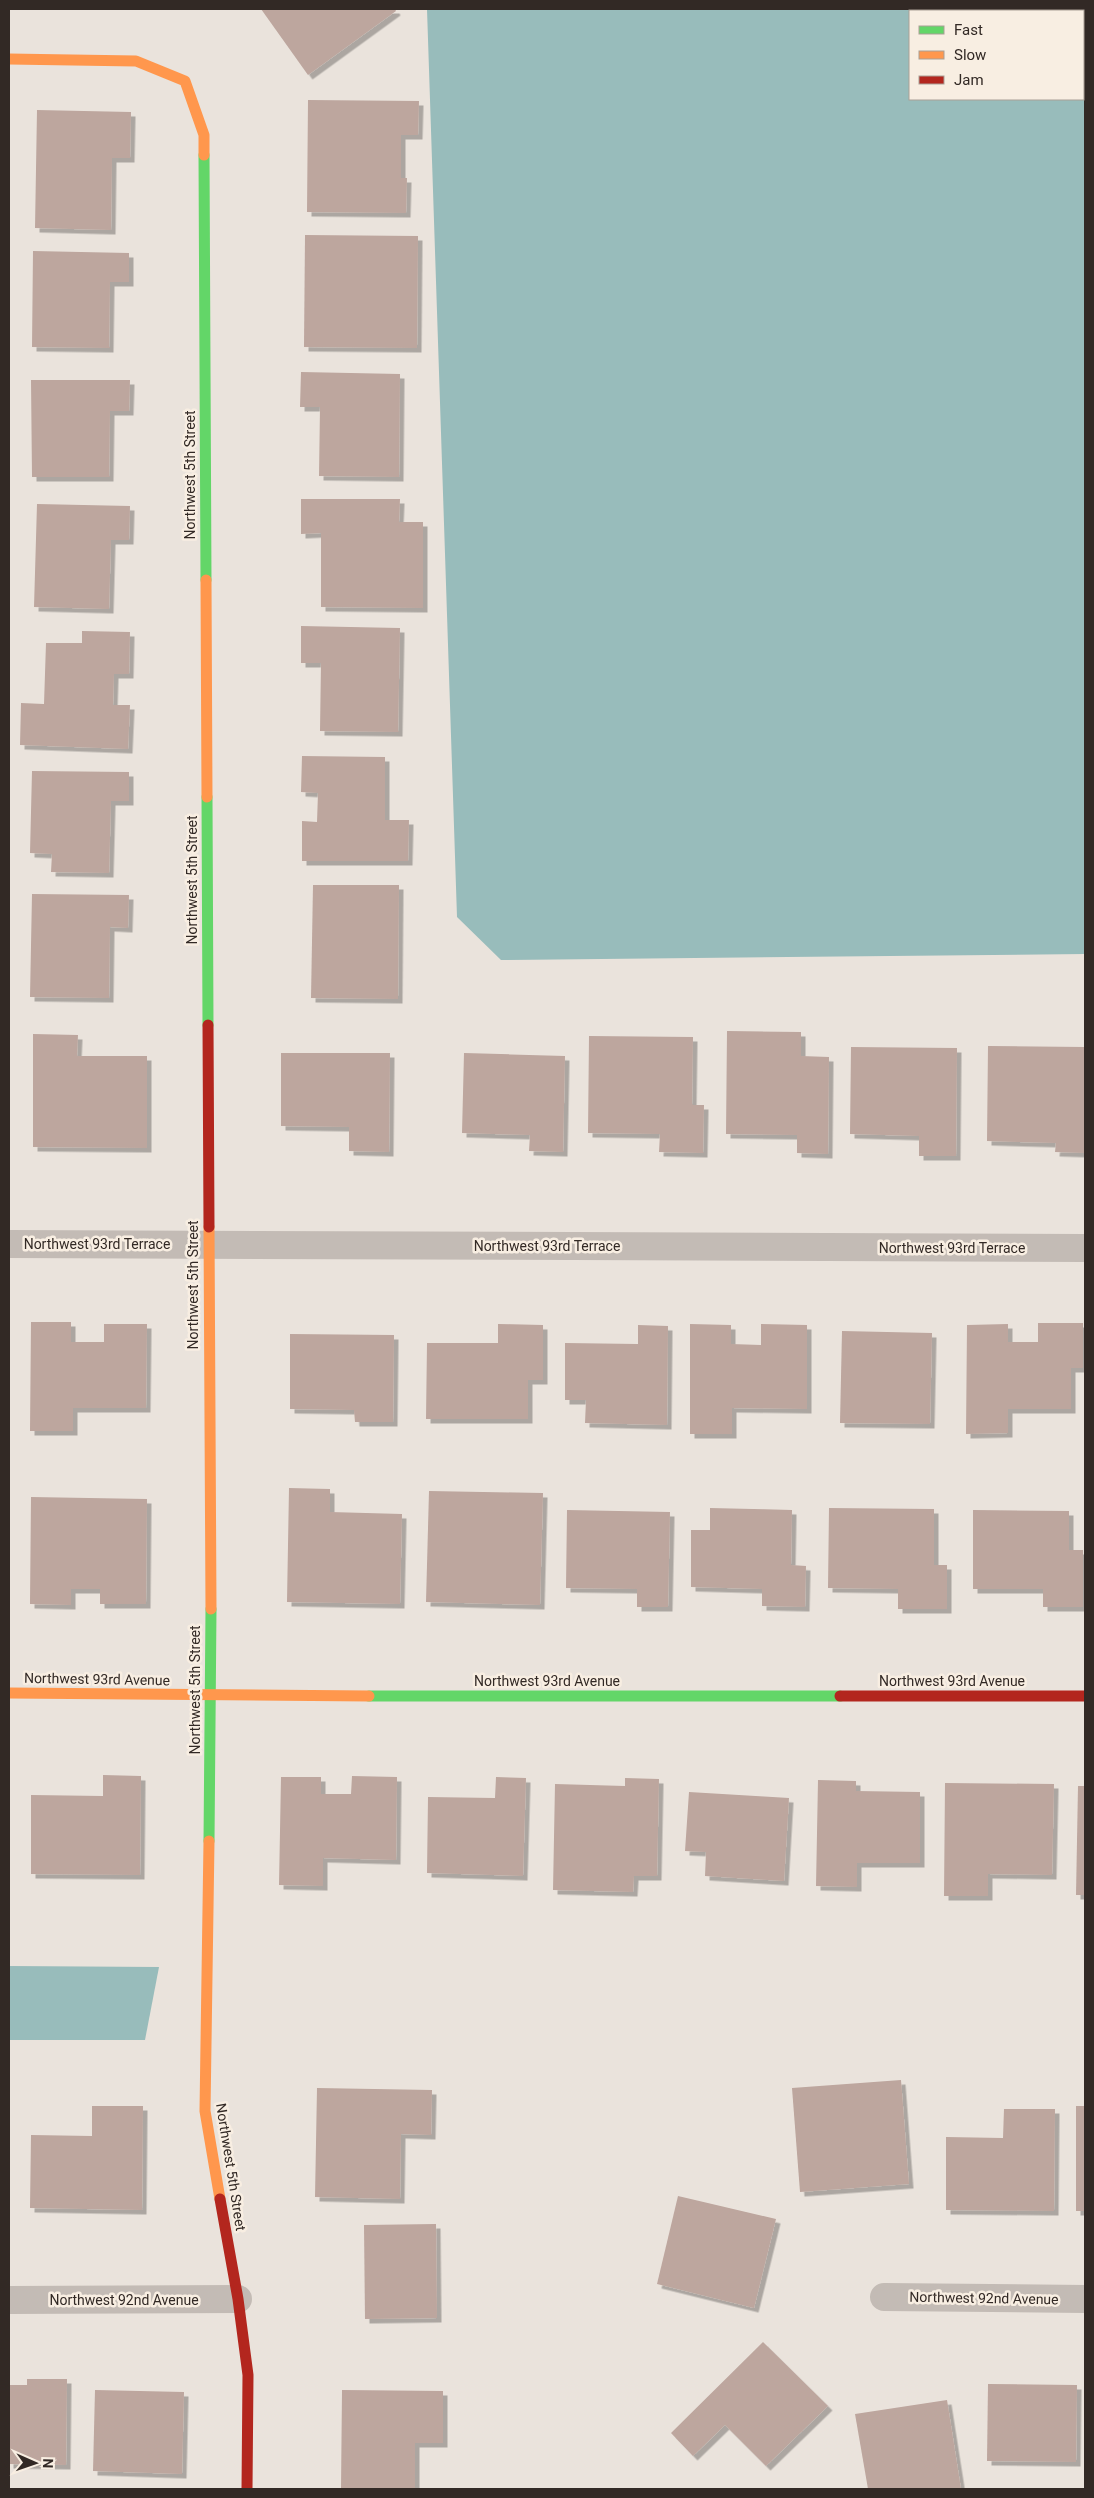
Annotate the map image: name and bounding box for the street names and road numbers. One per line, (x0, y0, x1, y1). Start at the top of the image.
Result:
street label: Northwest 5th Street (182, 410, 198, 540)
street label: Northwest 5th Street (184, 815, 200, 945)
street label: Northwest 5th Street (185, 1220, 201, 1350)
street label: Northwest 93rd Terrace (24, 1236, 170, 1252)
street label: Northwest 93rd Terrace (474, 1238, 620, 1254)
street label: Northwest 93rd Terrace (879, 1240, 1025, 1256)
street label: Northwest 5th Street (187, 1625, 203, 1755)
street label: Northwest 93rd Avenue (24, 1670, 170, 1688)
street label: Northwest 93rd Avenue (474, 1673, 620, 1689)
street label: Northwest 93rd Avenue (879, 1673, 1025, 1689)
street label: Northwest 5th Street (213, 2102, 249, 2232)
street label: Northwest 92nd Avenue (909, 2289, 1059, 2307)
street label: Northwest 92nd Avenue (49, 2292, 199, 2308)

